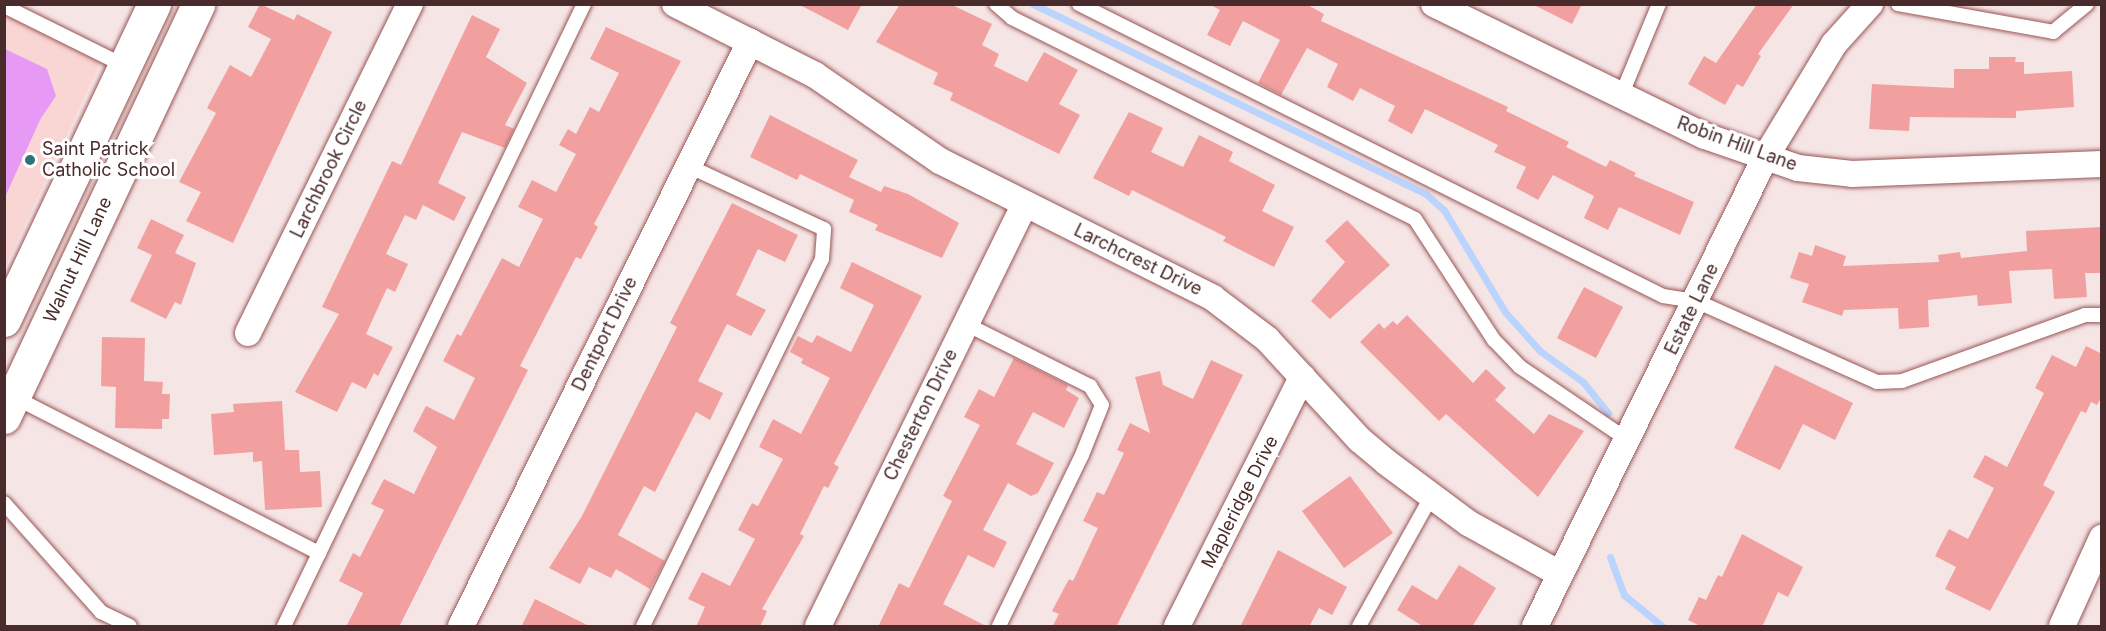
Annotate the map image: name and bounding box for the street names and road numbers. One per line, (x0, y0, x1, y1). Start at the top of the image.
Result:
street label: Larchbrook Circle (286, 96, 372, 242)
street label: Robin Hill Lane (1674, 112, 1800, 176)
street label: Walnut Hill Lane (39, 194, 117, 326)
street label: Larchcrest Drive (1070, 220, 1206, 300)
street label: Estate Lane (1661, 260, 1723, 358)
street label: Dentport Drive (568, 273, 642, 395)
street label: Chesterton Drive (880, 346, 962, 484)
street label: Mapleridge Drive (1197, 432, 1283, 572)

